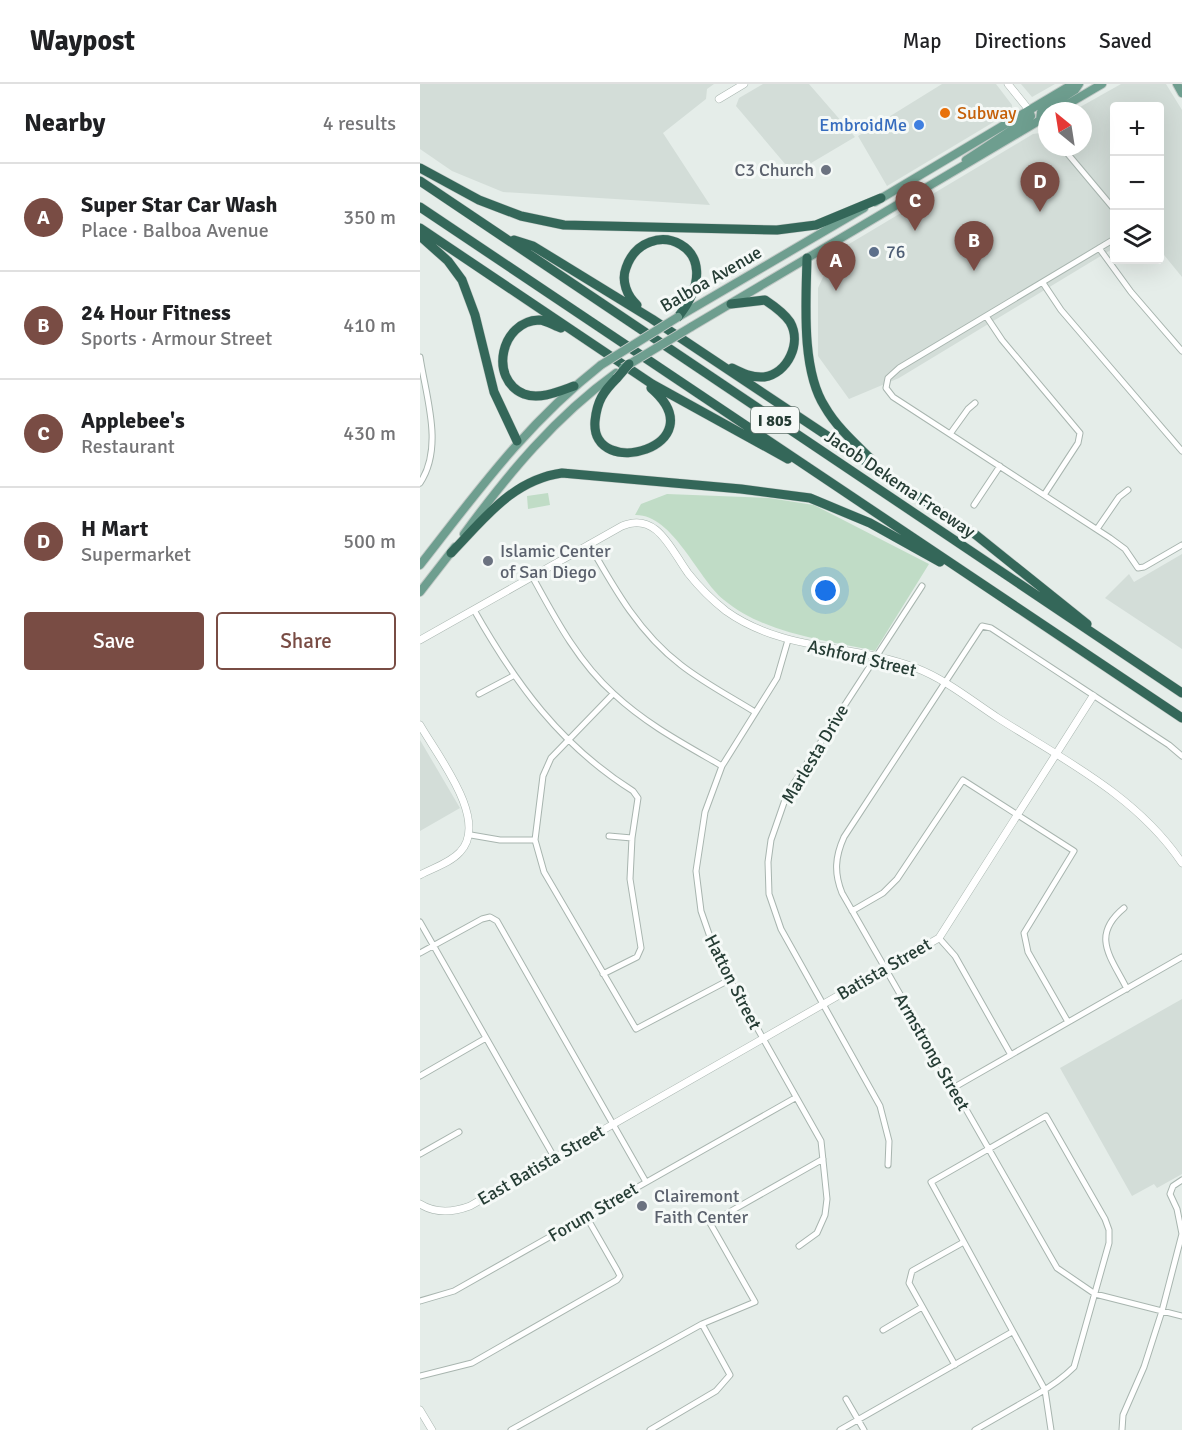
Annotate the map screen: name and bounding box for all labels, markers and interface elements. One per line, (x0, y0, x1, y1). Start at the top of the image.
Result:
text: Waypost (30, 24, 135, 58)
text: Map (903, 28, 941, 54)
text: Directions (974, 28, 1066, 54)
text: Saved (1099, 28, 1152, 54)
place label: Subway (957, 102, 1017, 124)
north arrow (1038, 102, 1092, 156)
map controls (1110, 102, 1164, 264)
button: + (1110, 102, 1164, 156)
marker: Subway (938, 106, 952, 120)
text: Nearby (24, 107, 105, 139)
text: 4 results (323, 111, 396, 136)
place label: EmbroidMe (819, 114, 907, 136)
marker: EmbroidMe (912, 118, 926, 132)
button: − (1110, 156, 1164, 210)
place label: C3 Church (734, 159, 814, 181)
pin: D (1020, 162, 1060, 212)
marker: C3 Church (819, 163, 833, 177)
pin: C (896, 182, 934, 231)
text: Super Star Car Wash (81, 191, 277, 218)
text: A (37, 205, 50, 230)
text: 350 m (343, 205, 396, 230)
button: layers (1110, 210, 1164, 264)
text: Place · Balboa Avenue (81, 218, 269, 243)
pin: B (954, 222, 994, 271)
street label: Balboa Avenue (656, 241, 766, 317)
place label: 76 (886, 241, 905, 263)
pin: A (816, 242, 856, 291)
marker: 76 (867, 245, 881, 259)
text: 24 Hour Fitness (81, 299, 231, 326)
text: B (37, 313, 50, 338)
text: 410 m (343, 313, 396, 338)
text: Sports · Armour Street (81, 326, 272, 351)
text: Applebee's (81, 407, 185, 434)
road number: I 805 (751, 407, 799, 433)
text: C (37, 421, 50, 446)
text: 430 m (343, 421, 396, 446)
street label: Jacob Dekema Freeway (821, 425, 980, 543)
text: Restaurant (81, 434, 175, 459)
text: H Mart (81, 515, 148, 542)
text: D (37, 529, 50, 554)
text: 500 m (343, 529, 396, 554)
place label: Islamic Center of San Diego (500, 540, 611, 583)
text: Supermarket (81, 542, 191, 567)
marker: Islamic Center of San Diego (481, 554, 495, 568)
your location (811, 576, 840, 605)
button: Save (24, 612, 204, 670)
button: Share (216, 612, 396, 670)
street label: Ashford Street (806, 635, 918, 681)
street label: Marlesta Drive (777, 700, 853, 808)
street label: Hatton Street (700, 931, 766, 1033)
street label: Batista Street (833, 933, 935, 1005)
street label: Armstrong Street (889, 989, 975, 1115)
street label: East Batista Street (474, 1120, 608, 1210)
street label: Forum Street (544, 1177, 642, 1247)
place label: Clairemont Faith Center (654, 1185, 749, 1228)
marker: Clairemont Faith Center (635, 1199, 649, 1213)

